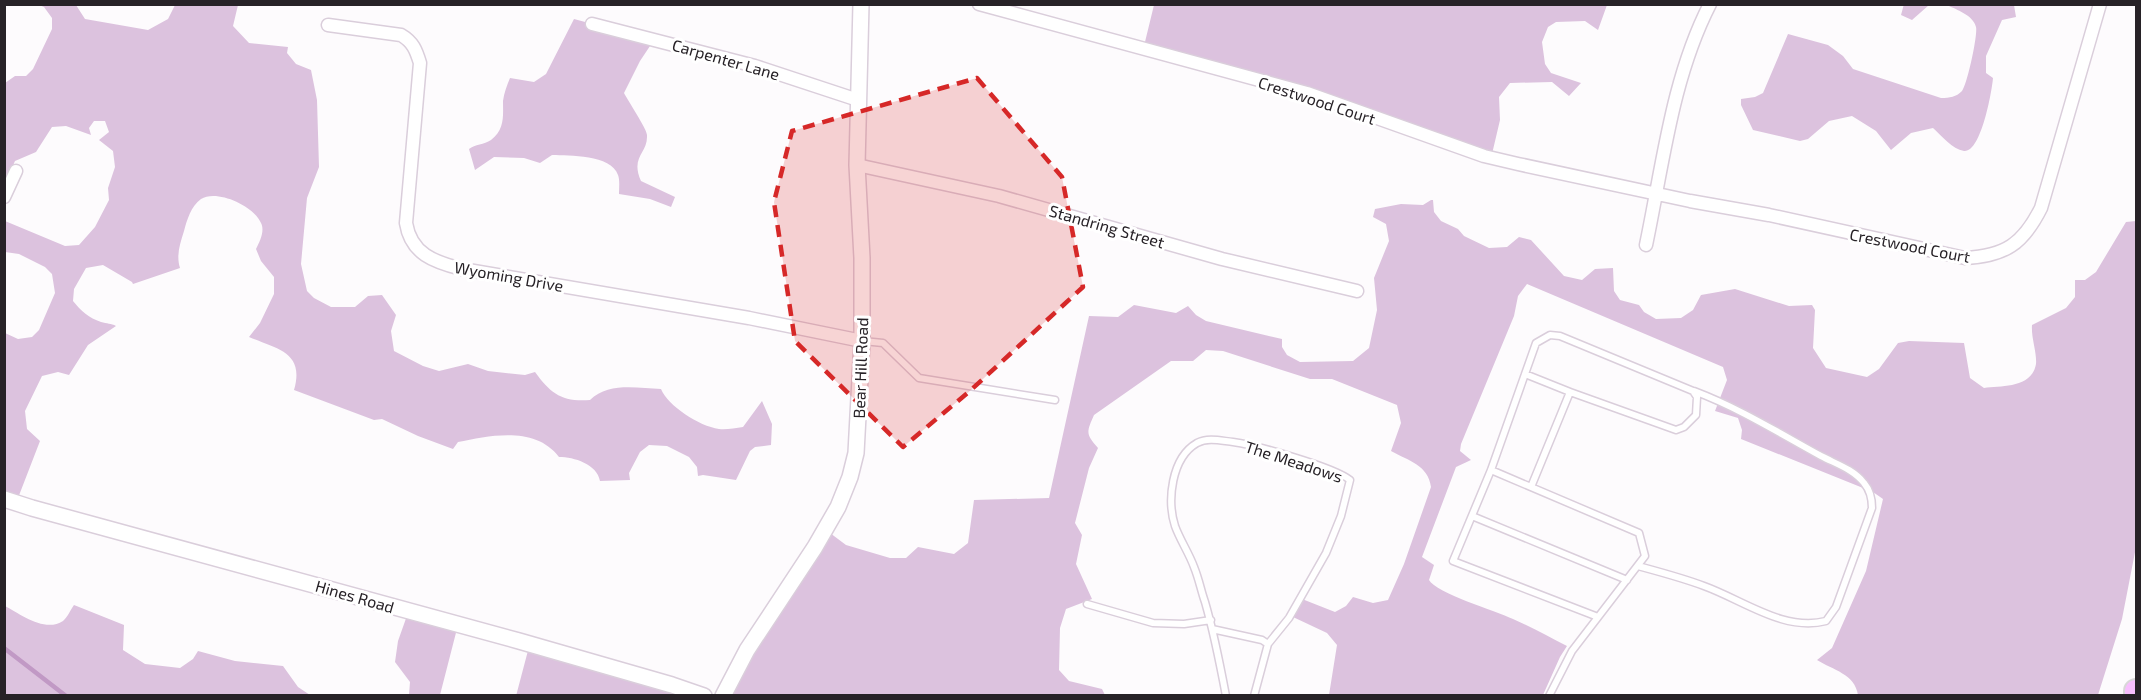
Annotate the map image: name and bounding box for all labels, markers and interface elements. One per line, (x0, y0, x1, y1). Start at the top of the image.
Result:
street label: Carpenter Lane (670, 35, 782, 83)
street label: Crestwood Court (1256, 72, 1378, 128)
street label: Standring Street (1047, 200, 1167, 252)
street label: Crestwood Court (1848, 224, 1972, 266)
street label: Wyoming Drive (453, 257, 565, 295)
street label: Bear Hill Road (849, 317, 871, 419)
street label: The Meadows (1243, 436, 1345, 486)
street label: Hines Road (313, 576, 397, 616)

